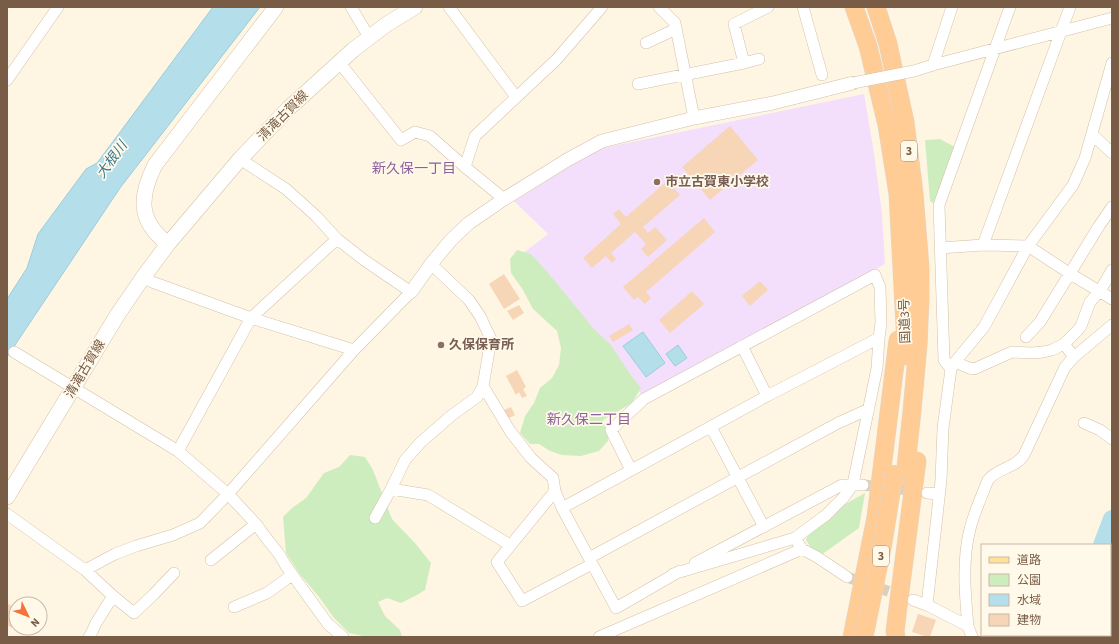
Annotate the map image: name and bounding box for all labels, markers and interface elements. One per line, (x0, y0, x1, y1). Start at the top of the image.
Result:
street label: 清滝古賀線 (254, 87, 312, 145)
water label: 大根川 (92, 136, 134, 183)
road number: 3 (901, 141, 917, 161)
district label: 新久保一丁目 (372, 159, 456, 179)
place label: 市立古賀東小学校 (665, 173, 769, 191)
marker: 市立古賀東小学校 (652, 177, 662, 187)
street label: 国道3号 (895, 298, 915, 344)
place label: 久保保育所 (449, 336, 514, 354)
street label: 清滝古賀線 (61, 337, 109, 401)
marker: 久保保育所 (436, 340, 446, 350)
district label: 新久保二丁目 (547, 410, 631, 430)
legend (981, 544, 1111, 636)
road number: 3 (873, 546, 889, 566)
text: 道路 (1017, 552, 1041, 569)
text: 公園 (1017, 572, 1041, 589)
text: 水域 (1017, 592, 1041, 609)
north arrow (8, 596, 48, 636)
text: 建物 (1017, 612, 1041, 629)
text: N (27, 615, 43, 630)

